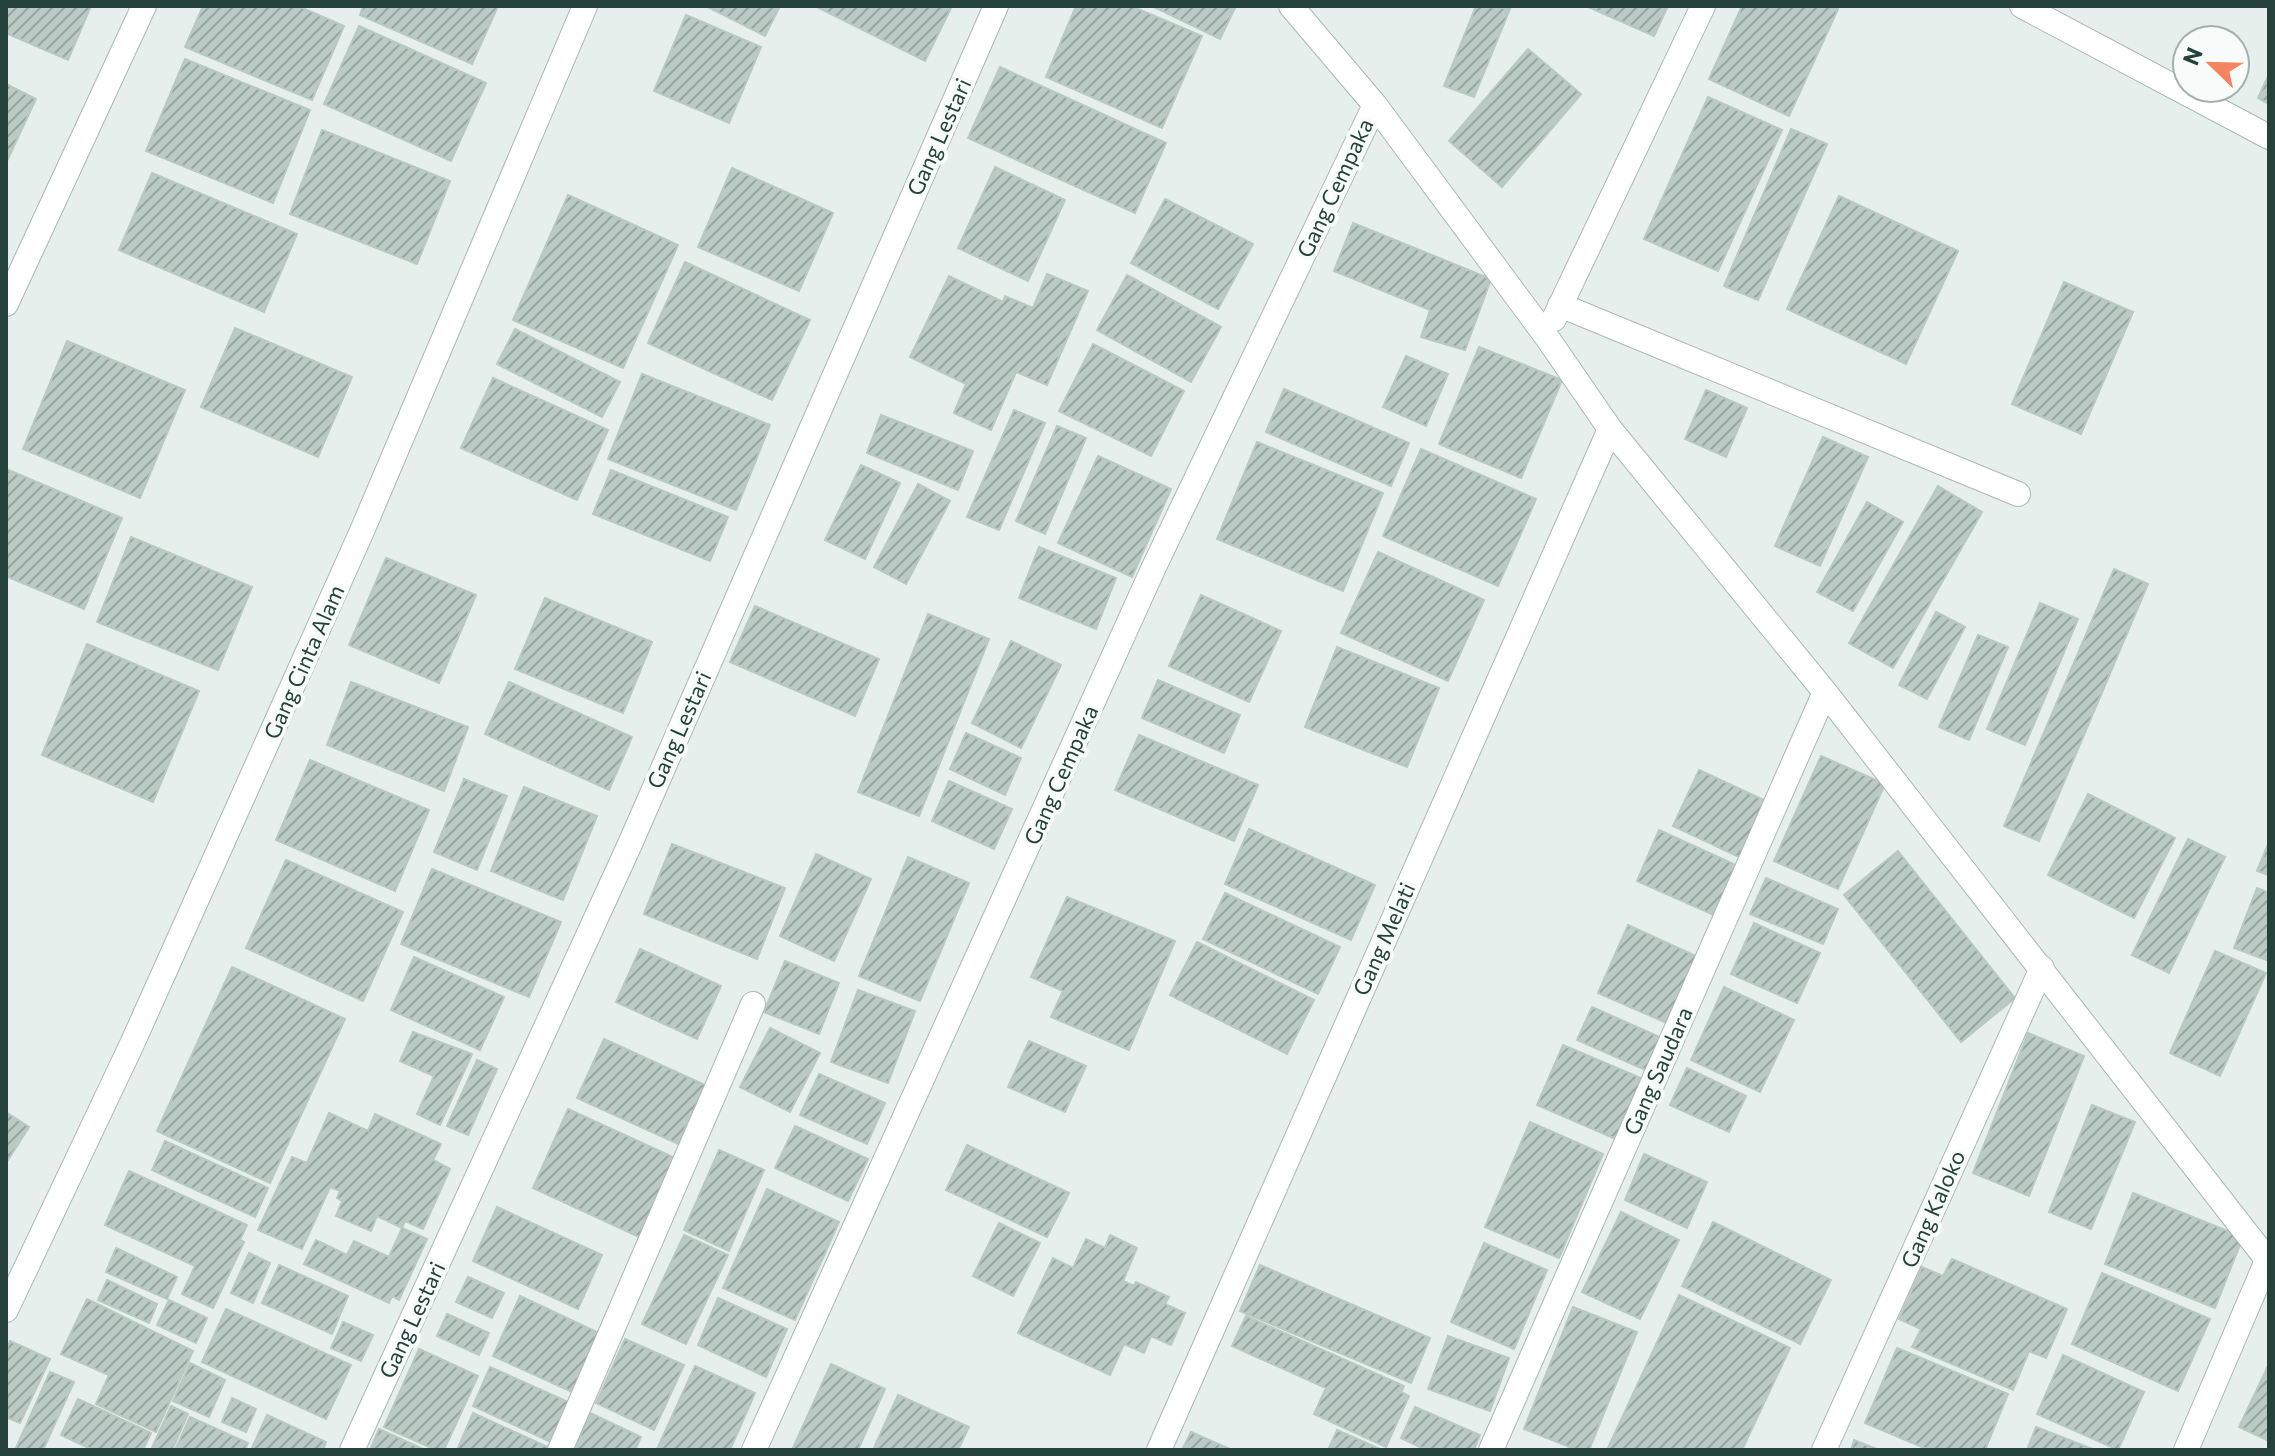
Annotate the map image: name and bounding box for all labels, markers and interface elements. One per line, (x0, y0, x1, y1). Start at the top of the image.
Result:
north arrow (2171, 24, 2251, 104)
text: N (2176, 43, 2208, 69)
street label: Gang Lestari (901, 74, 976, 200)
street label: Gang Cempaka (1291, 114, 1379, 262)
street label: Gang Cinta Alam (257, 581, 350, 743)
street label: Gang Lestari (641, 667, 716, 793)
street label: Gang Cempaka (1018, 701, 1103, 849)
street label: Gang Melati (1347, 878, 1420, 999)
street label: Gang Saudara (1617, 1003, 1698, 1139)
street label: Gang Kaloko (1895, 1146, 1970, 1272)
street label: Gang Lestari (373, 1257, 450, 1382)

